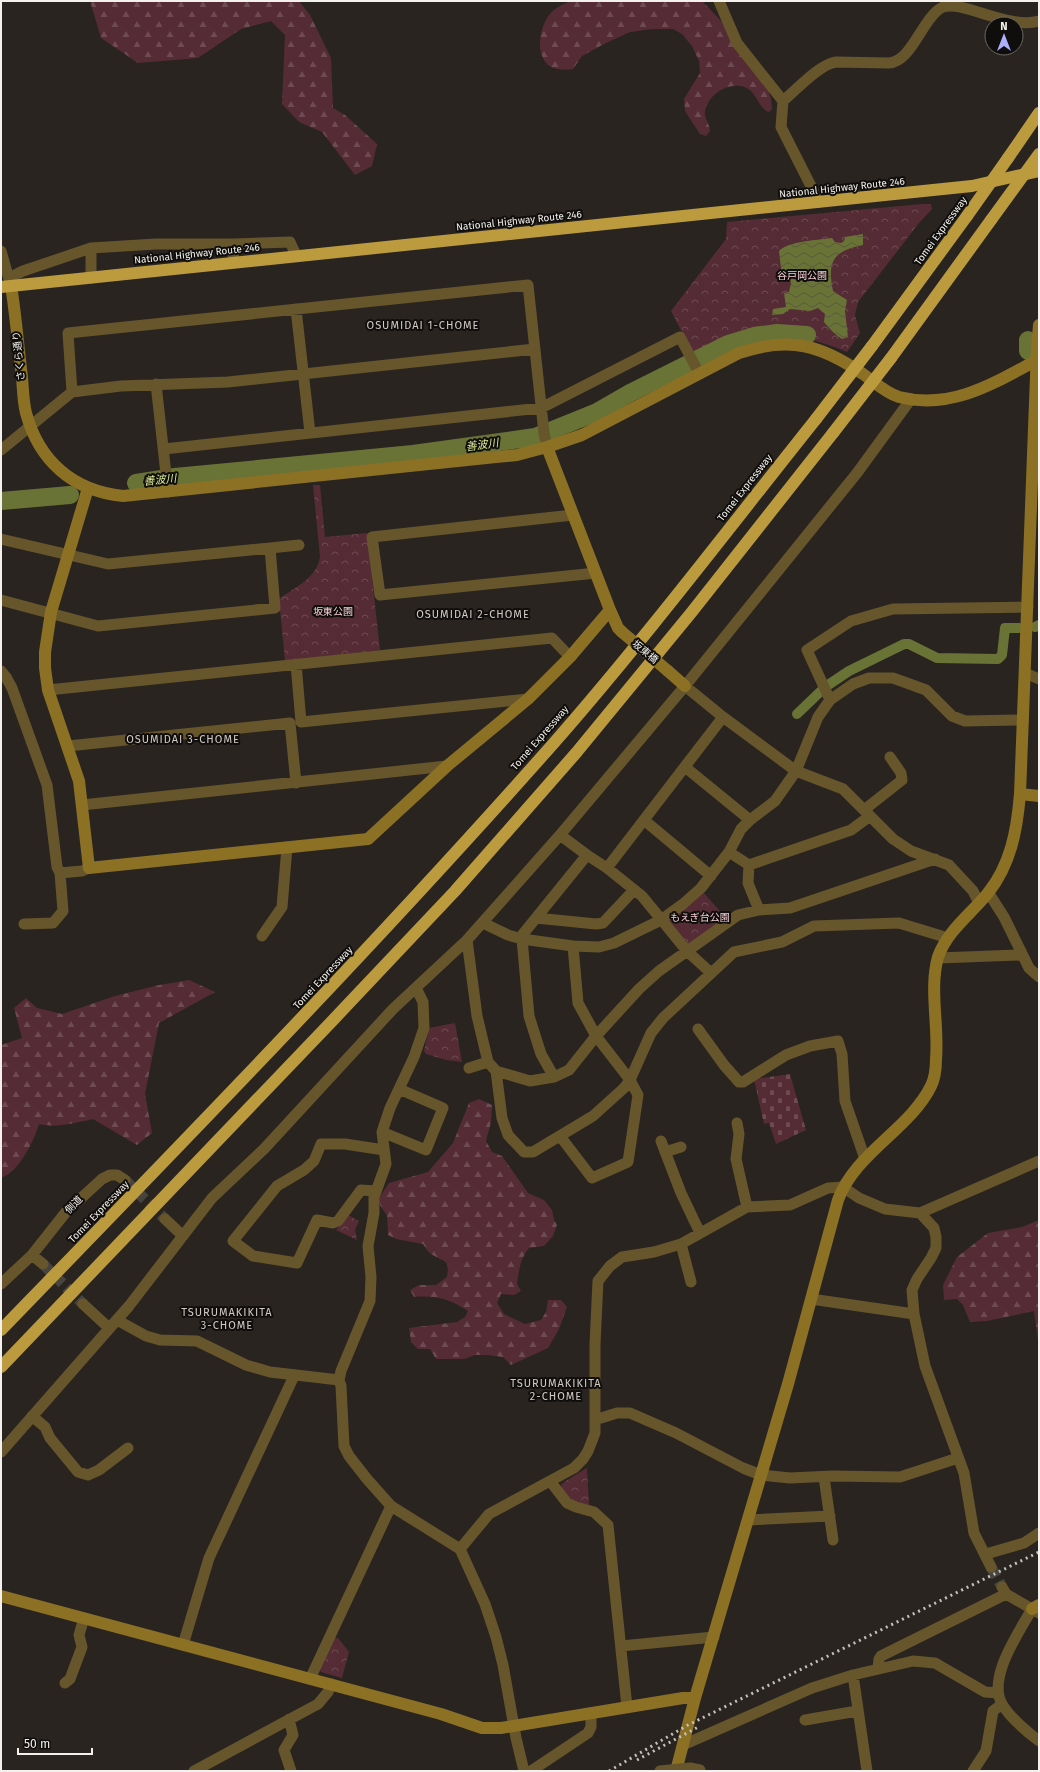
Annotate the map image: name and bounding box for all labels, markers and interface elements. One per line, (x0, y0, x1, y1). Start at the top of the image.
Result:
north arrow (984, 16, 1024, 56)
text: N (1000, 20, 1008, 33)
street label: National Highway Route 246 (779, 175, 905, 201)
street label: Tomei Expressway (912, 194, 970, 268)
street label: National Highway Route 246 (456, 208, 582, 234)
street label: National Highway Route 246 (134, 241, 260, 267)
park label: 谷戸岡公園 (777, 270, 827, 282)
district label: OSUMIDAI 1-CHOME (367, 319, 479, 332)
street label: さくら通り (10, 331, 28, 381)
water label: 善波川 (465, 436, 500, 454)
street label: Tomei Expressway (715, 452, 775, 524)
water label: 善波川 (143, 472, 178, 488)
park label: 坂東公園 (313, 606, 353, 618)
district label: OSUMIDAI 2-CHOME (416, 608, 530, 621)
street label: 坂東橋 (630, 638, 660, 666)
street label: Tomei Expressway (509, 703, 571, 773)
district label: OSUMIDAI 3-CHOME (126, 733, 240, 746)
park label: もえぎ台公園 (670, 912, 730, 924)
street label: Tomei Expressway (291, 944, 355, 1012)
street label: Tomei Expressway (66, 1178, 132, 1245)
street label: 側道 (62, 1194, 85, 1217)
district label: TSURUMAKIKITA 3-CHOME (181, 1306, 273, 1332)
district label: TSURUMAKIKITA 2-CHOME (510, 1377, 602, 1403)
scale bar (18, 1730, 92, 1756)
text: 50 m (24, 1737, 50, 1751)

